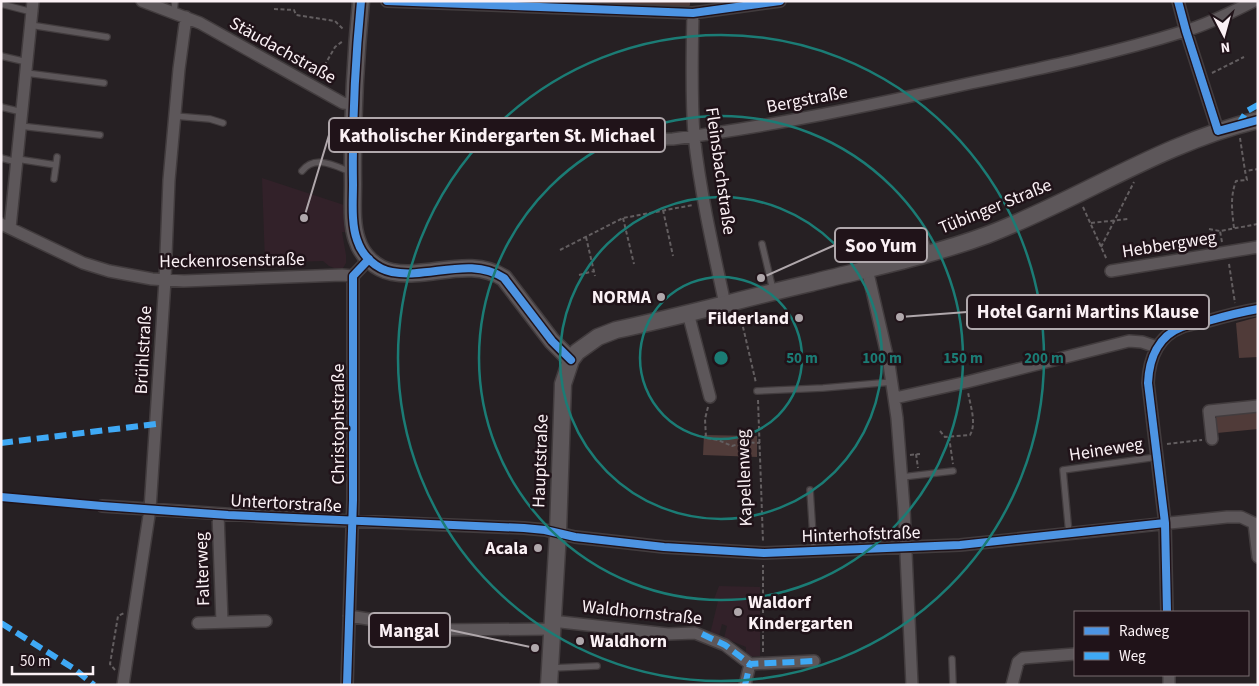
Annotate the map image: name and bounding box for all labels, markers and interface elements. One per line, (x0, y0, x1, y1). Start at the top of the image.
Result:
north arrow (1199, 10, 1249, 60)
street label: Stäudachstraße (225, 11, 341, 90)
text: N (1220, 37, 1231, 57)
street label: Bergstraße (764, 79, 850, 120)
street label: Fleinsbachstraße (699, 106, 742, 236)
callout: Katholischer Kindergarten St. Michael (329, 118, 665, 152)
text: Katholischer Kindergarten St. Michael (339, 123, 656, 150)
street label: Tübinger Straße (935, 172, 1056, 241)
street label: Hebbergweg (1120, 225, 1218, 264)
callout: Soo Yum (835, 228, 927, 262)
text: Soo Yum (845, 233, 917, 260)
street label: Heckenrosenstraße (159, 247, 305, 274)
place label: NORMA (592, 285, 652, 310)
marker: NORMA (655, 291, 667, 303)
callout: Hotel Garni Martins Klause (967, 295, 1209, 329)
text: Hotel Garni Martins Klause (977, 299, 1199, 326)
street label: Brühlstraße (129, 305, 158, 395)
place label: Filderland (707, 306, 789, 331)
marker: Filderland (793, 312, 805, 324)
text: 50 m (786, 348, 818, 369)
text: 100 m (862, 348, 902, 369)
text: 150 m (943, 348, 983, 369)
text: 200 m (1024, 348, 1064, 369)
centre of rings (712, 349, 730, 367)
street label: Christophstraße (326, 364, 351, 484)
street label: Hauptstraße (526, 414, 555, 508)
street label: Kapellenweg (730, 429, 759, 527)
street label: Heineweg (1067, 431, 1145, 468)
street label: Untertorstraße (230, 488, 342, 519)
street label: Hinterhofstraße (801, 520, 921, 549)
street label: Falterweg (189, 532, 216, 606)
place label: Acala (484, 536, 528, 561)
marker: Acala (532, 542, 544, 554)
place label: Waldorf Kindergarten (748, 590, 853, 636)
street label: Waldhornstraße (581, 594, 703, 631)
marker: Waldorf Kindergarten (732, 606, 744, 618)
legend (1074, 611, 1249, 676)
callout: Mangal (369, 613, 450, 647)
text: Mangal (379, 618, 440, 645)
text: Radweg (1119, 621, 1169, 642)
place label: Waldhorn (590, 629, 667, 654)
marker: Waldhorn (574, 635, 586, 647)
scale bar (12, 644, 94, 676)
text: Weg (1119, 646, 1146, 667)
text: 50 m (20, 651, 50, 672)

